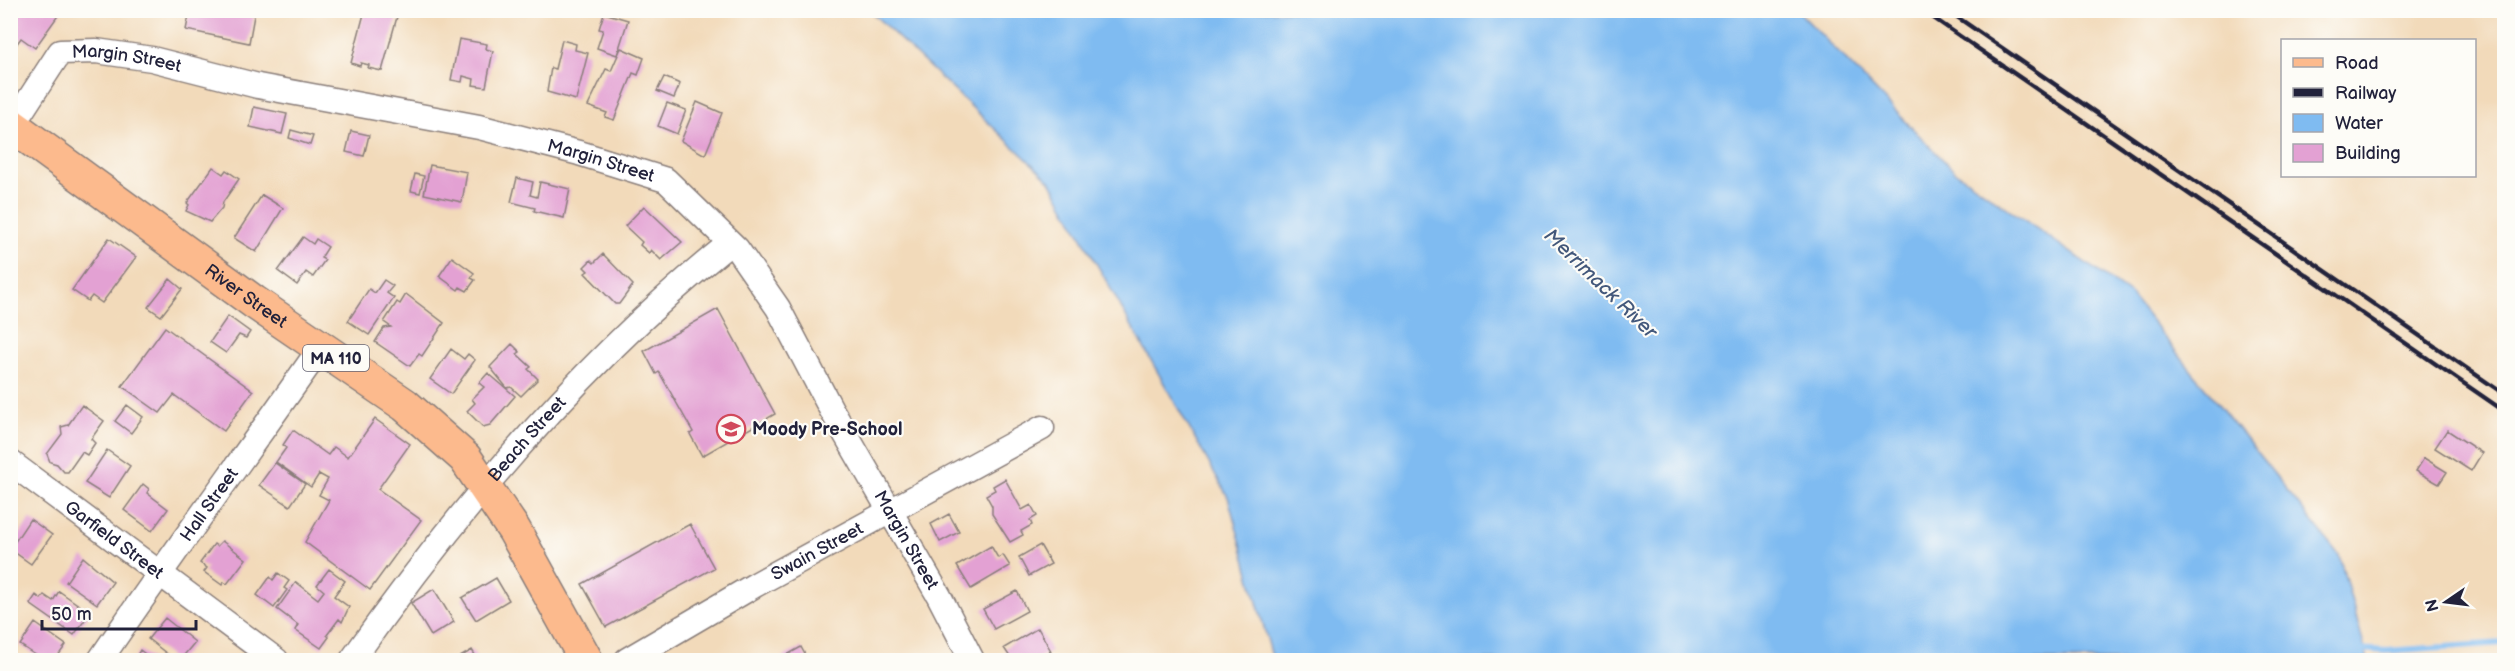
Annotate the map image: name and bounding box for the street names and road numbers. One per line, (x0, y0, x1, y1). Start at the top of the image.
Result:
street label: Margin Street (72, 41, 184, 77)
street label: Margin Street (545, 135, 657, 187)
street label: River Street (201, 260, 291, 333)
road number: MA 110 (303, 345, 369, 371)
street label: Beach Street (484, 392, 571, 486)
street label: Hall Street (176, 464, 243, 546)
street label: Margin Street (869, 487, 943, 594)
street label: Garfield Street (60, 496, 168, 584)
street label: Swain Street (768, 518, 867, 585)

